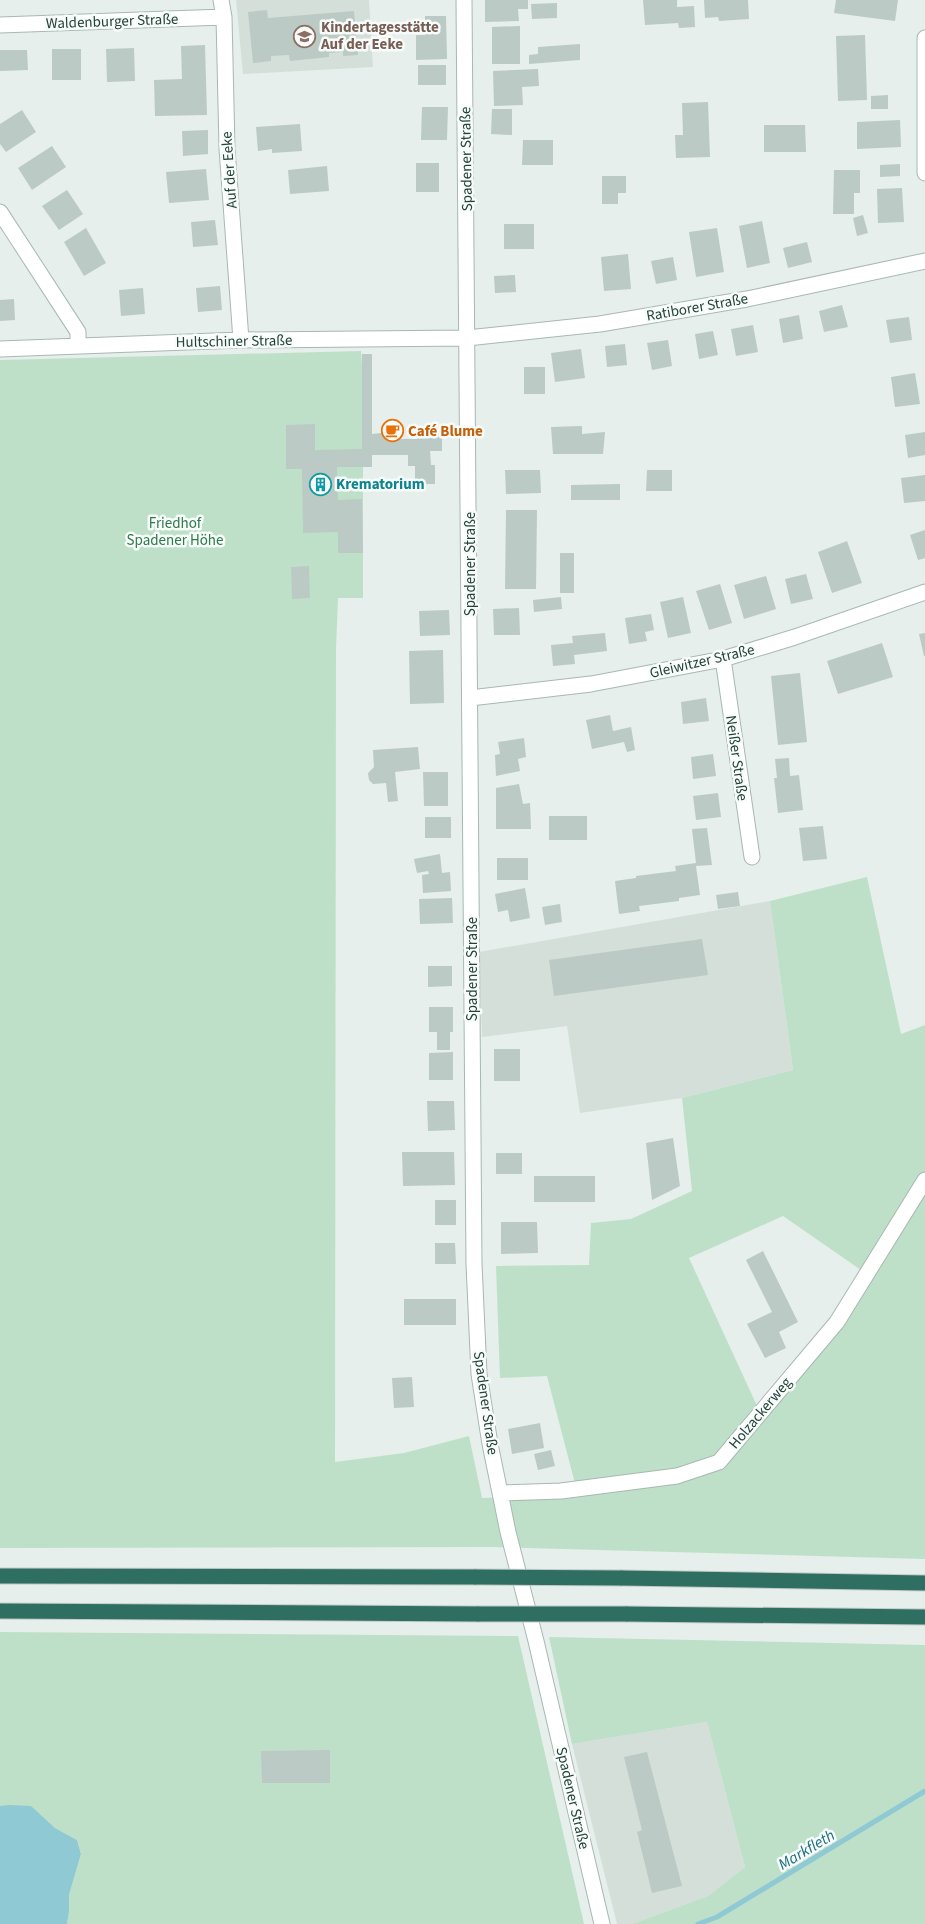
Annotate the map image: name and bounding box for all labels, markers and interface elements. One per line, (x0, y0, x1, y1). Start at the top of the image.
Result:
street label: Waldenburger Straße (45, 9, 179, 34)
place label: Kindertagesstätte Auf der Eeke (320, 17, 439, 55)
school or university icon: Kindertagesstätte Auf der Eeke (293, 24, 317, 48)
street label: Spadener Straße (455, 107, 478, 211)
street label: Auf der Eeke (216, 131, 243, 209)
street label: Ratiborer Straße (645, 288, 750, 327)
street label: Hultschiner Straße (175, 330, 293, 353)
cafe icon: Café Blume (380, 419, 404, 443)
place label: Café Blume (408, 421, 483, 442)
building icon: Krematorium (308, 472, 332, 496)
place label: Krematorium (336, 474, 425, 495)
street label: Spadener Straße (460, 512, 481, 616)
park label: Friedhof Spadener Höhe (127, 513, 223, 551)
street label: Gleiwitzer Straße (648, 639, 757, 684)
street label: Neißer Straße (720, 714, 753, 802)
street label: Spadener Straße (462, 917, 483, 1021)
street label: Spadener Straße (468, 1350, 503, 1456)
street label: Holzackerweg (724, 1373, 797, 1454)
street label: Spadener Straße (551, 1745, 595, 1851)
water label: Markfleth (774, 1824, 839, 1875)

